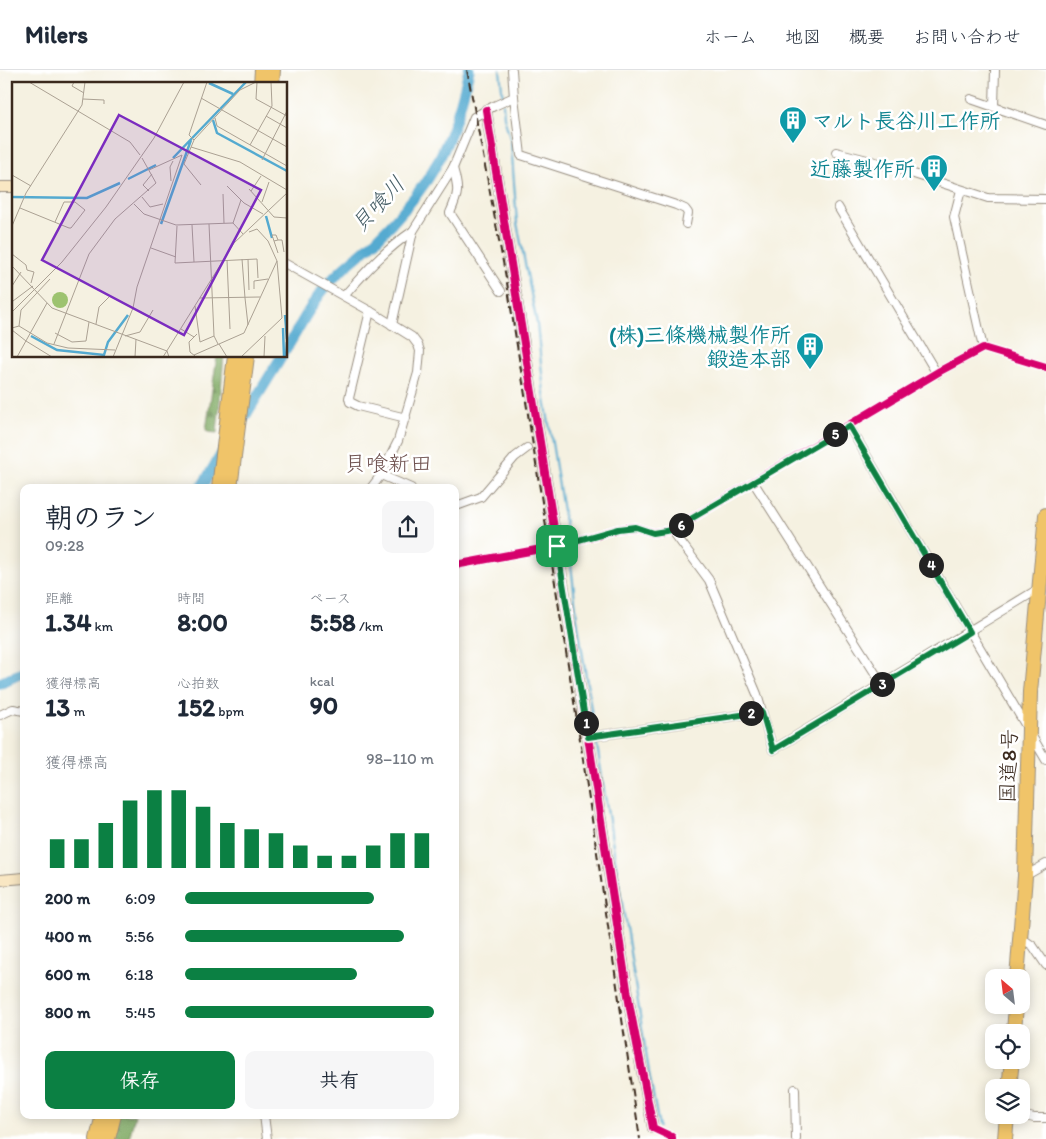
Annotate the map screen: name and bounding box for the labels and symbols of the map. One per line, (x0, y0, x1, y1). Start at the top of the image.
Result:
inset map (12, 82, 288, 358)
building icon: マルト長谷川工作所 (778, 105, 808, 144)
place label: マルト長谷川工作所 (812, 108, 1001, 133)
building icon: 近藤製作所 (919, 153, 949, 192)
place label: 近藤製作所 (810, 156, 915, 181)
water label: 貝喰川 (346, 171, 410, 237)
place label: (株)三條機械製作所 鍛造本部 (609, 322, 791, 371)
building icon: (株)三條機械製作所 鍛造本部 (795, 331, 825, 370)
pin: 5 (822, 422, 848, 446)
district label: 貝喰新田 (344, 450, 432, 477)
pin: 6 (668, 512, 694, 538)
pin (536, 525, 578, 567)
pin: 4 (918, 552, 944, 578)
pin: 3 (870, 672, 894, 696)
pin: 2 (738, 700, 764, 726)
pin: 1 (574, 710, 598, 736)
street label: 国道8号 (994, 728, 1022, 804)
north arrow (985, 969, 1030, 1014)

